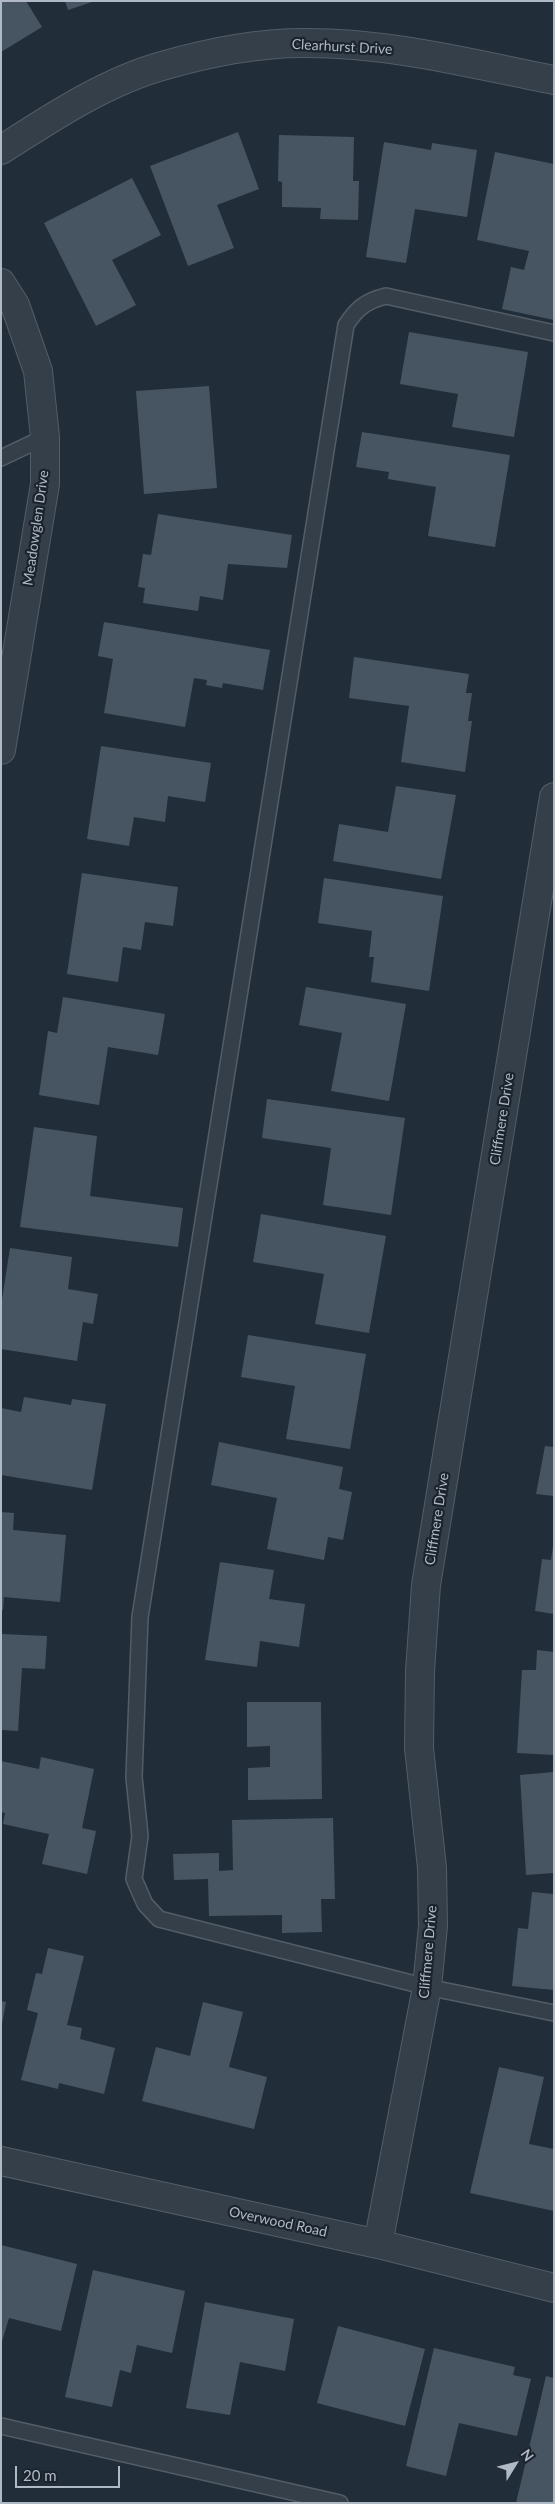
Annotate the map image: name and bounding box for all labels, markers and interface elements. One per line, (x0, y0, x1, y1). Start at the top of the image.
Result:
street label: Clearhurst Drive (291, 36, 393, 58)
street label: Meadowglen Drive (20, 469, 52, 587)
street label: Cliffmere Drive (486, 1072, 518, 1166)
street label: Cliffmere Drive (421, 1472, 453, 1566)
street label: Cliffmere Drive (416, 1905, 440, 1999)
street label: Overwood Road (227, 2203, 329, 2241)
north arrow (490, 2439, 540, 2489)
text: N (517, 2446, 538, 2464)
scale bar (18, 2456, 122, 2488)
text: 20 m (23, 2466, 57, 2484)

